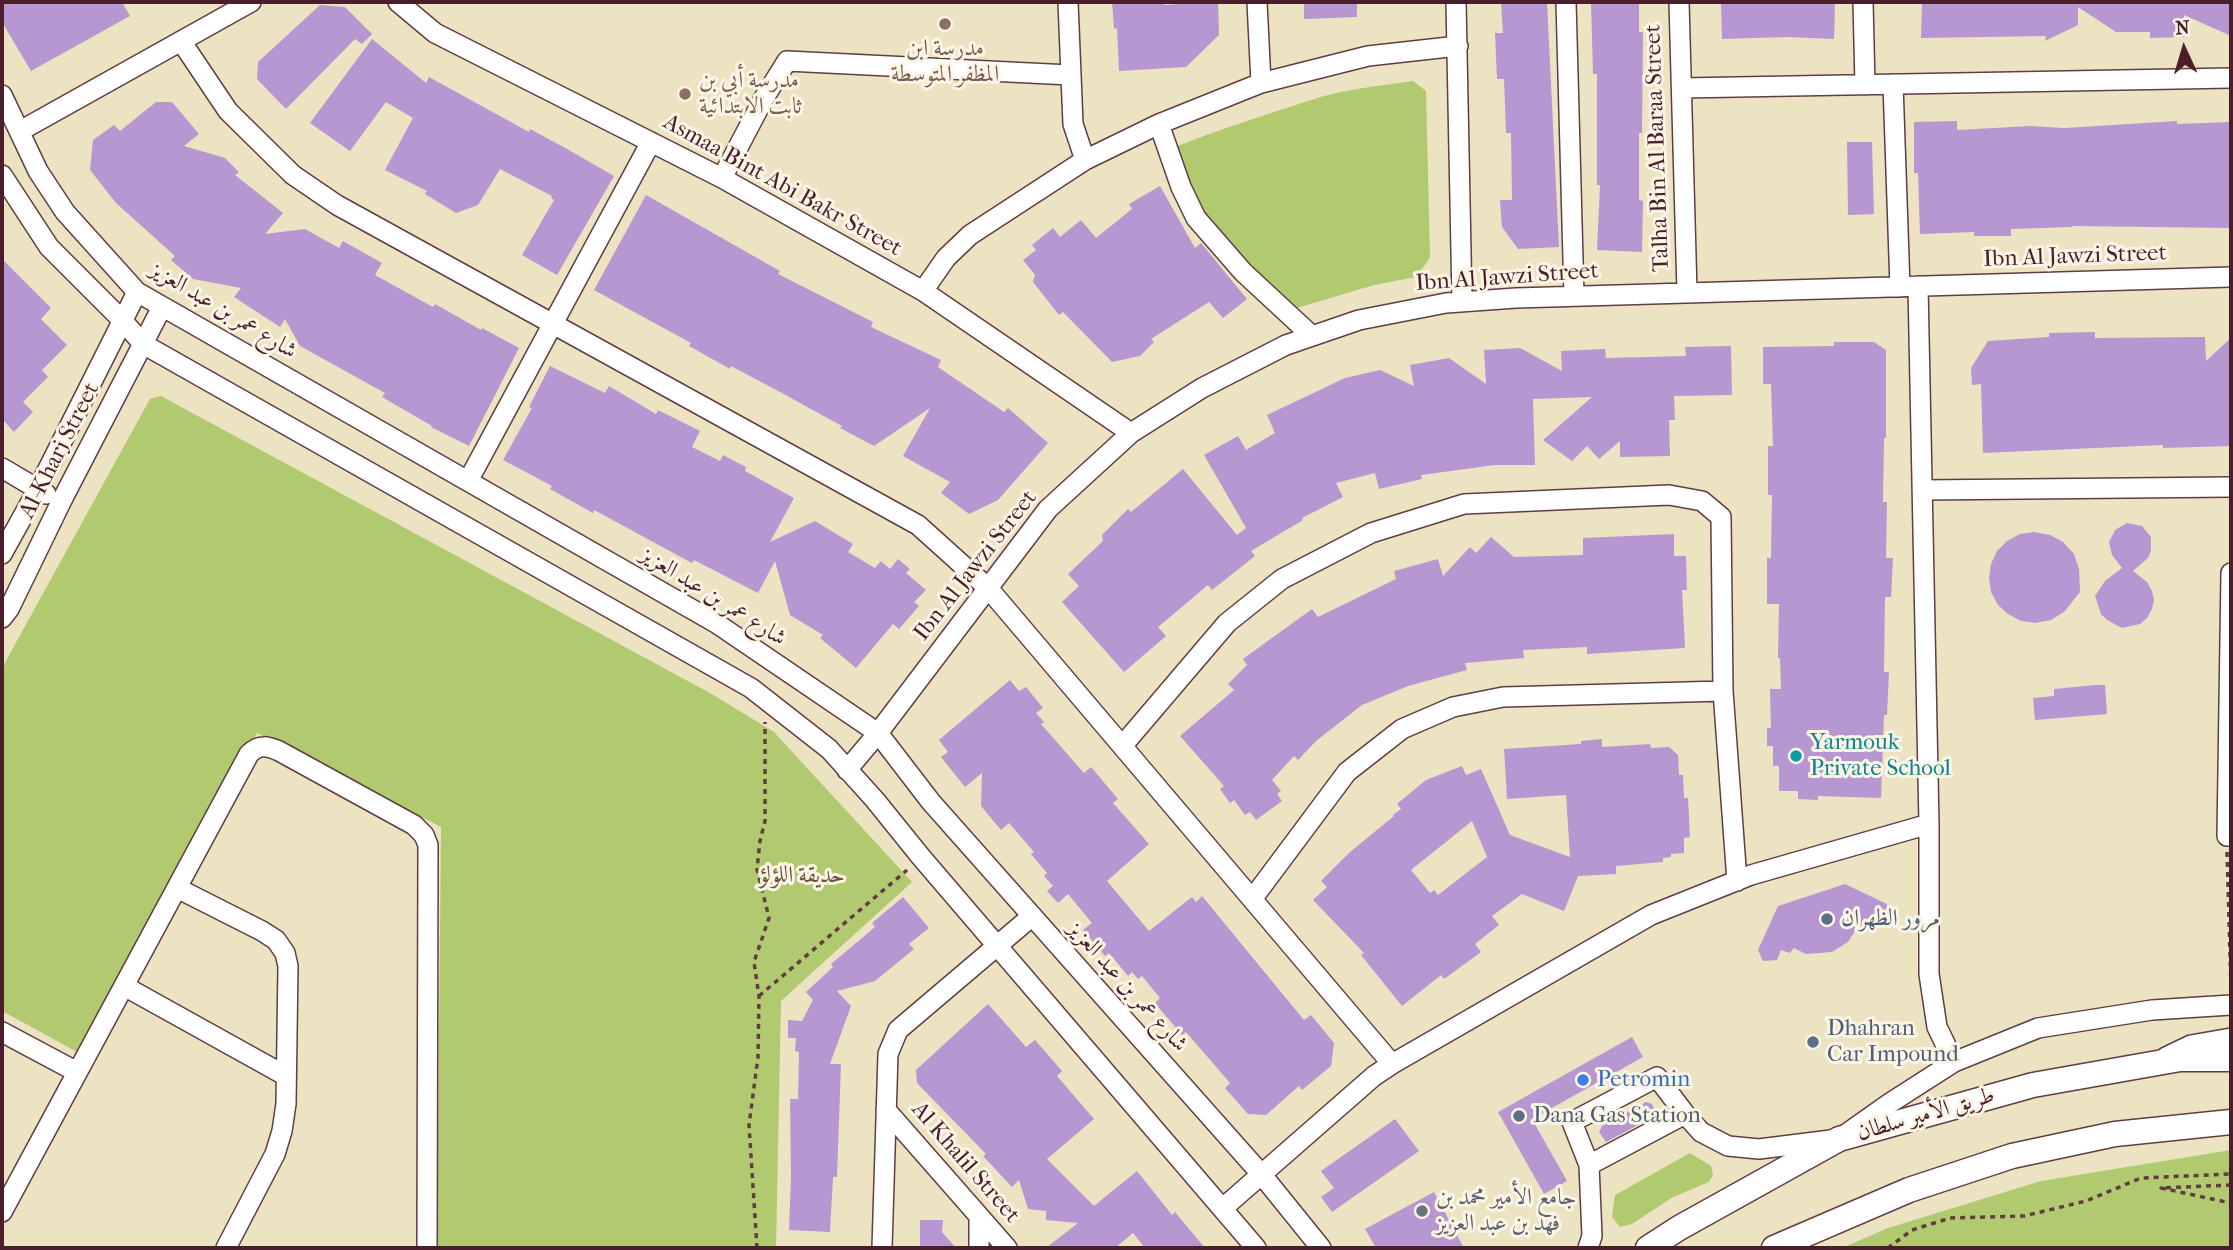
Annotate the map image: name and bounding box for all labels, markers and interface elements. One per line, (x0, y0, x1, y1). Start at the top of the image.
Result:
north arrow (2149, 14, 2219, 84)
marker: مدرسة ابن المظفر المتوسطة (937, 16, 953, 32)
text: N (2175, 17, 2190, 40)
street label: Talha Bin Al Baraa Street (1640, 24, 1676, 272)
place label: مدرسة ابن المظفر المتوسطة (891, 35, 999, 89)
place label: مدرسة أبي بن ثابت الابتدائية (699, 67, 802, 121)
marker: مدرسة أبي بن ثابت الابتدائية (677, 86, 693, 102)
street label: Asmaa Bint Abi Bakr Street (658, 109, 906, 263)
street label: Ibn Al Jawzi Street (1983, 240, 2167, 274)
street label: شارع عمر بن عبد العزيز (145, 256, 301, 366)
street label: Ibn Al Jawzi Street (1415, 258, 1599, 298)
street label: Al-Kharj Street (14, 378, 106, 524)
street label: Ibn Al Jawzi Street (909, 485, 1043, 647)
street label: شارع عمر بن عبد العزيز (635, 541, 791, 653)
place label: Yarmouk Private School (1810, 729, 1951, 783)
marker: Yarmouk Private School (1788, 748, 1804, 764)
park label: حديقة اللؤلؤ (759, 862, 845, 890)
place label: مرور الظهران (1841, 905, 1940, 933)
marker: مرور الظهران (1819, 911, 1835, 927)
street label: شارع عمر بن عبد العزيز (1061, 916, 1193, 1058)
place label: Dhahran Car Impound (1827, 1015, 1959, 1069)
marker: Dhahran Car Impound (1805, 1034, 1821, 1050)
place label: Petromin (1597, 1066, 1690, 1094)
marker: Petromin (1575, 1072, 1591, 1088)
street label: طريق الأمير سلطان (1854, 1082, 1998, 1148)
street label: Al Khalil Street (905, 1097, 1025, 1229)
place label: Dana Gas Station (1533, 1102, 1701, 1130)
marker: Dana Gas Station (1511, 1108, 1527, 1124)
place label: جامع الأمير محمد بن فهد بن عبد العزيز (1436, 1184, 1576, 1238)
marker: جامع الأمير محمد بن فهد بن عبد العزيز (1414, 1203, 1430, 1219)

